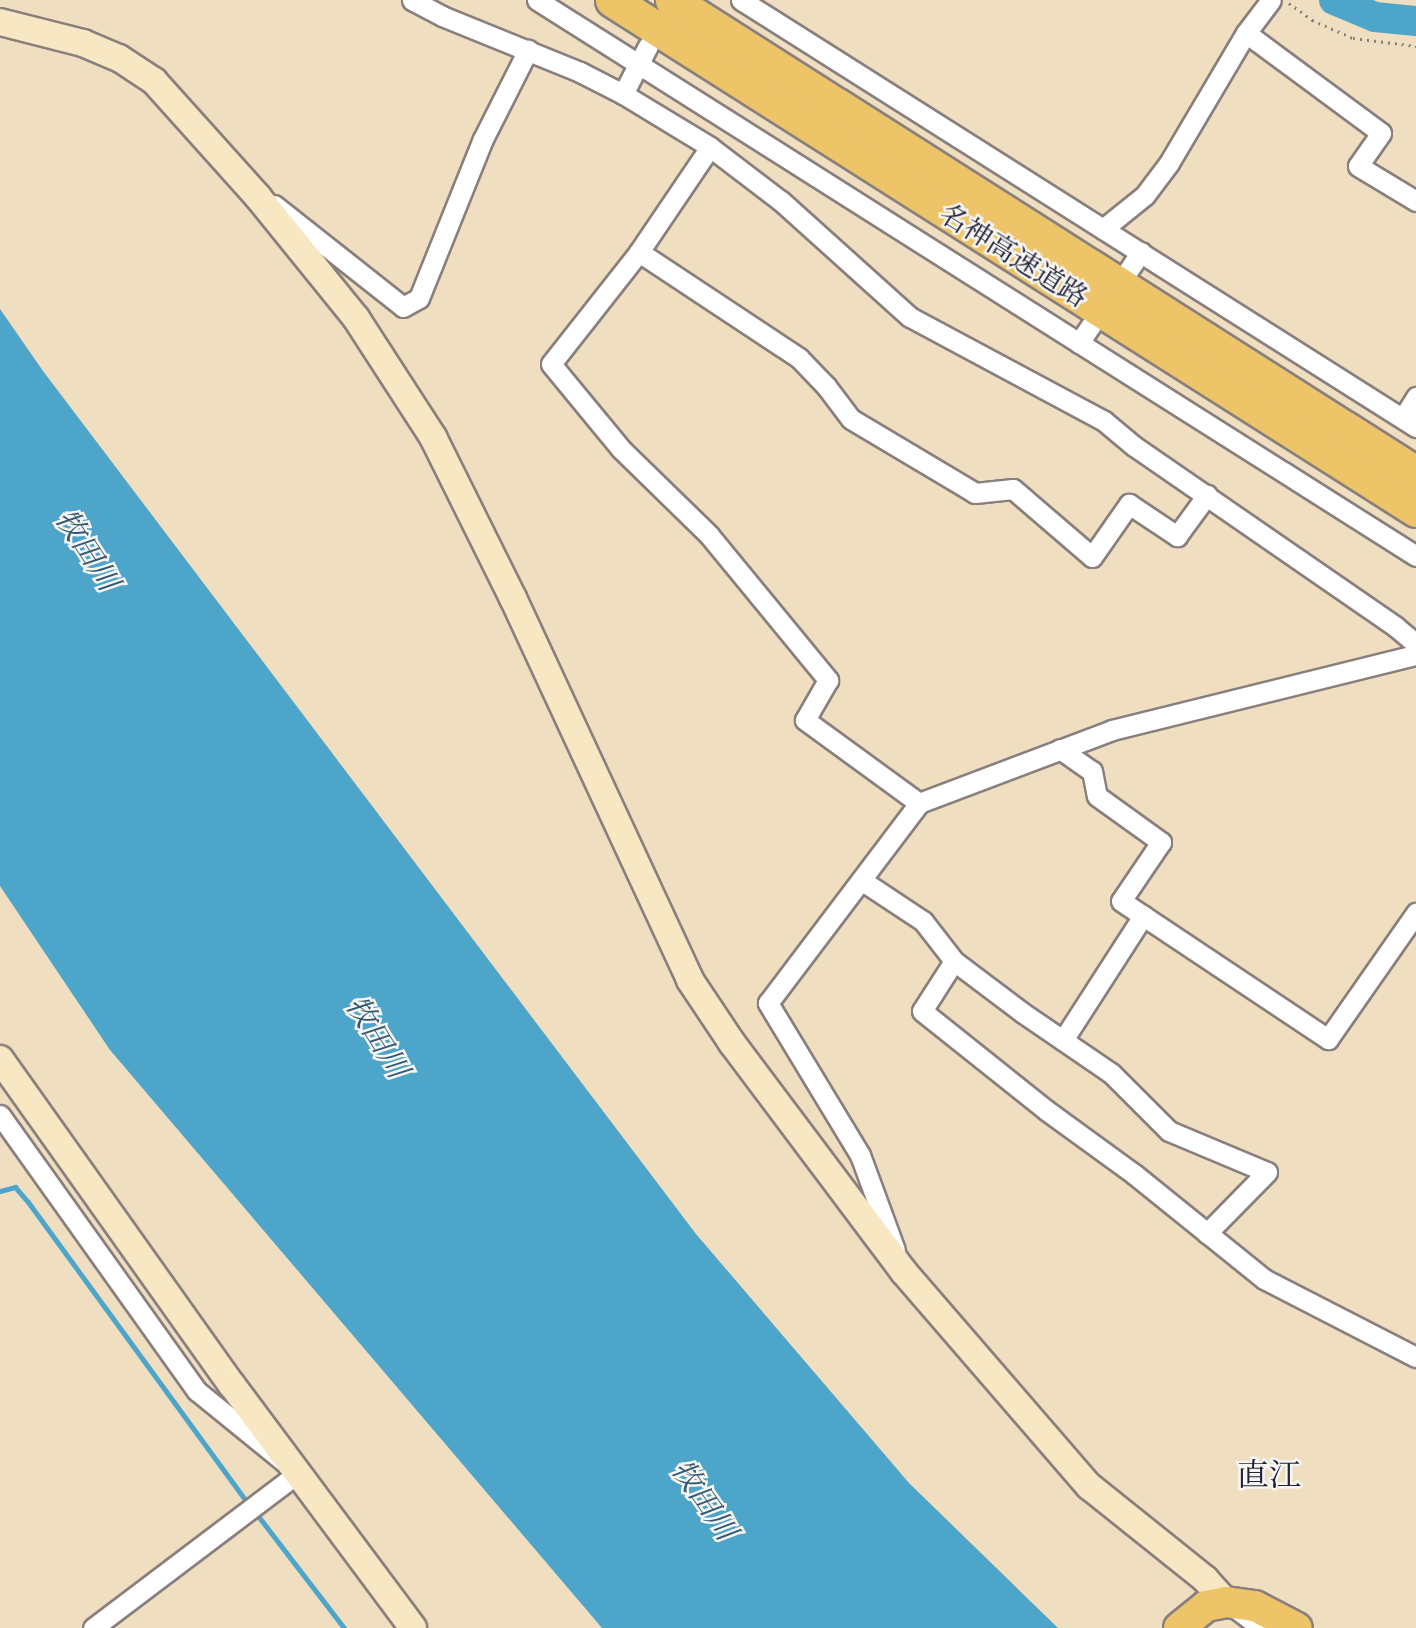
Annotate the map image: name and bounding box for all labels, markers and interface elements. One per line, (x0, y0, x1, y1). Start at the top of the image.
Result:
street label: 名神高速道路 (934, 196, 1094, 314)
water label: 牧田川 (47, 502, 127, 598)
water label: 牧田川 (338, 989, 416, 1085)
water label: 牧田川 (663, 1453, 745, 1547)
district label: 直江 (1237, 1456, 1301, 1494)

